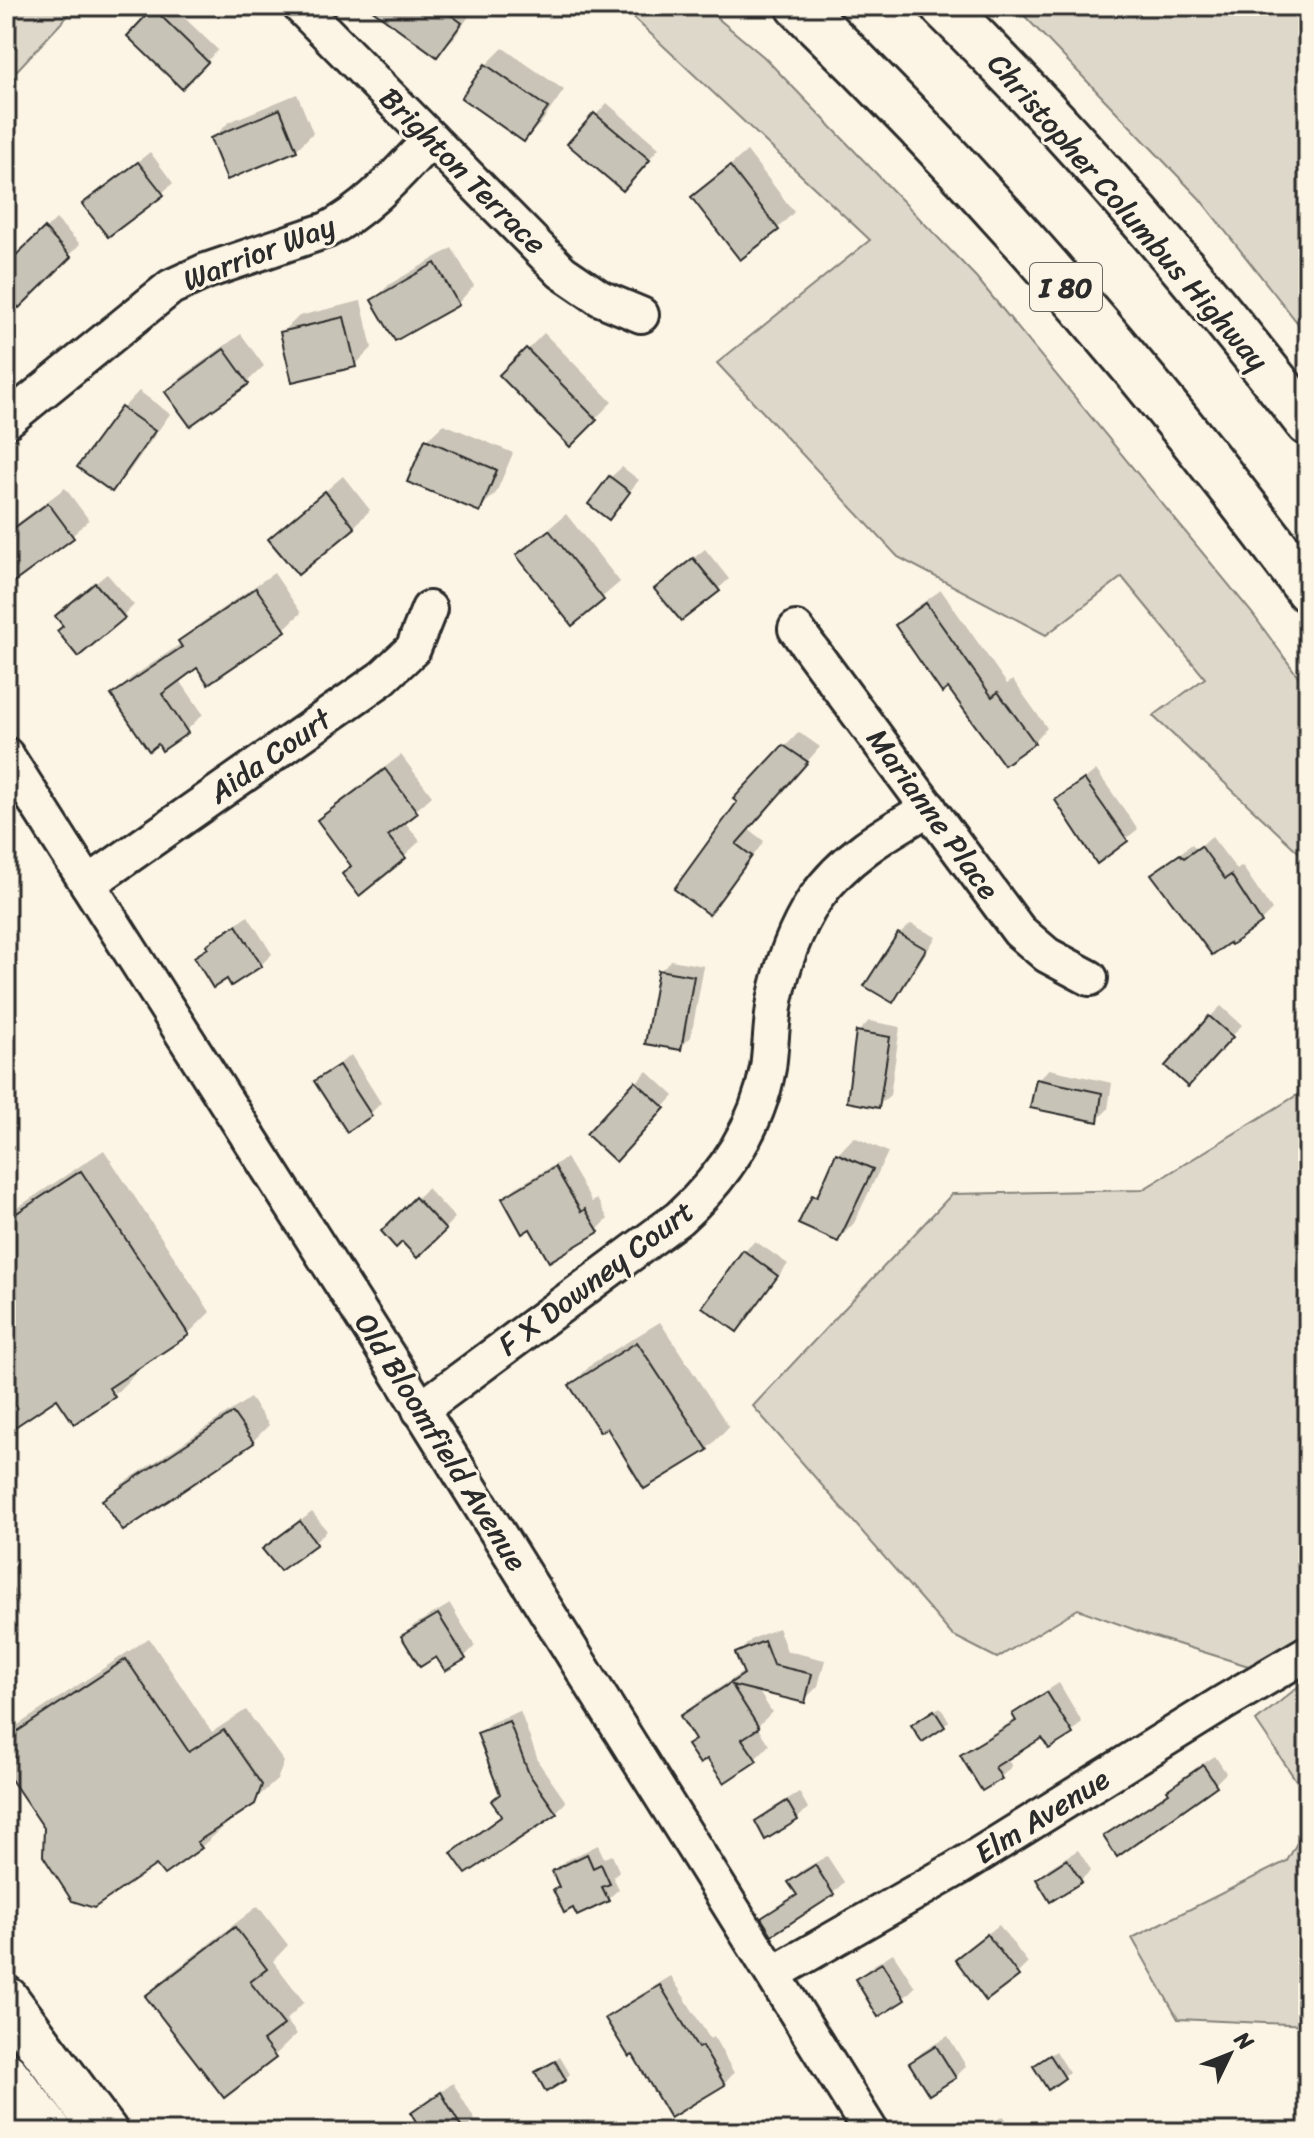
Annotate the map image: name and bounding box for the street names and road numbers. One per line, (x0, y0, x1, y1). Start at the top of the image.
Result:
street label: Christopher Columbus Highway (973, 40, 1283, 385)
street label: Brighton Terrace (366, 74, 560, 268)
street label: Warrior Way (175, 199, 344, 307)
road number: I 80 (1030, 263, 1102, 311)
street label: Aida Court (196, 692, 345, 819)
street label: Marianne Place (852, 716, 1014, 912)
street label: F X Downey Court (486, 1186, 706, 1370)
street label: Old Bloomfield Avenue (339, 1302, 543, 1582)
street label: Elm Avenue (963, 1753, 1121, 1879)

